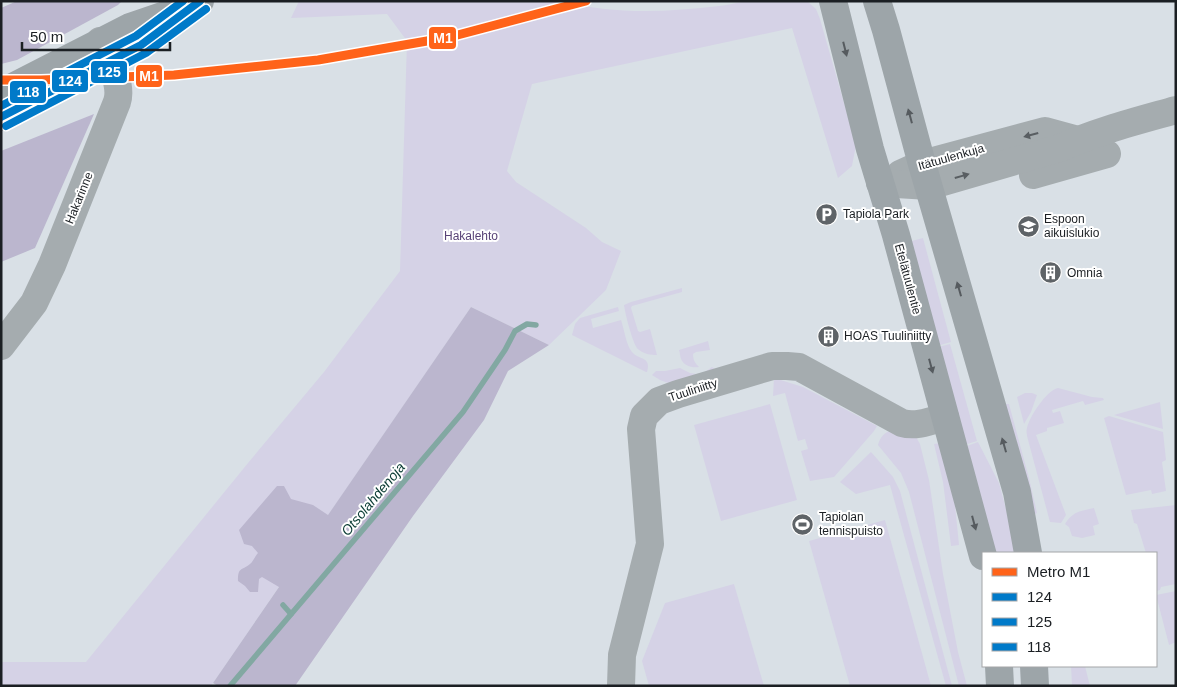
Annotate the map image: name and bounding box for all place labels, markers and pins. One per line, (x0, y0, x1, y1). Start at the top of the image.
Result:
parking icon: Tapiola Park (815, 202, 839, 226)
place label: Tapiola Park (843, 207, 910, 221)
place label: Espoon aikuislukio (1044, 212, 1100, 240)
school or university icon: Espoon aikuislukio (1016, 214, 1040, 238)
building icon: Omnia (1039, 261, 1063, 285)
place label: Omnia (1067, 266, 1103, 280)
building icon: HOAS Tuuliniitty (816, 324, 840, 348)
place label: HOAS Tuuliniitty (844, 329, 931, 343)
place label: Tapiolan tennispuisto (819, 510, 883, 538)
sports icon: Tapiolan tennispuisto (791, 512, 815, 536)

